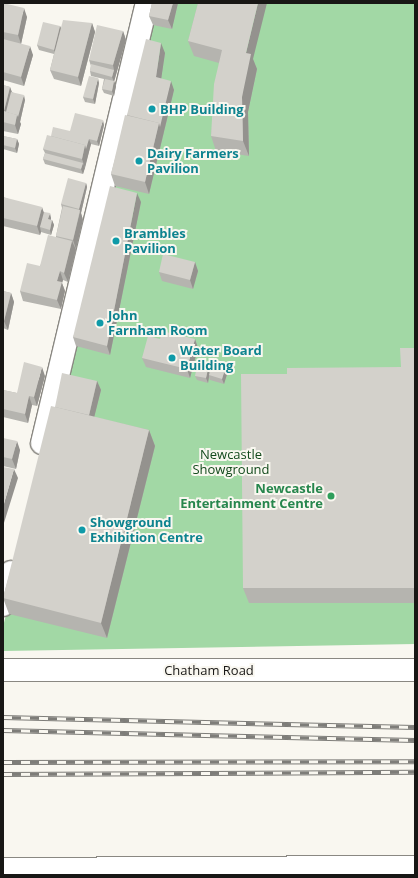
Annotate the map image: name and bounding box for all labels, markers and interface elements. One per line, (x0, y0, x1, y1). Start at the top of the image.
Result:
place label: BHP Building (160, 101, 244, 117)
marker: BHP Building (147, 104, 157, 114)
place label: Dairy Farmers Pavilion (147, 146, 239, 177)
marker: Dairy Farmers Pavilion (134, 156, 144, 166)
place label: Brambles Pavilion (124, 226, 186, 257)
marker: Brambles Pavilion (111, 236, 121, 246)
place label: John Farnham Room (108, 308, 207, 339)
marker: John Farnham Room (95, 318, 105, 328)
place label: Water Board Building (180, 343, 262, 374)
marker: Water Board Building (167, 353, 177, 363)
park label: Newcastle Showground (192, 447, 270, 478)
place label: Newcastle Entertainment Centre (180, 481, 323, 512)
marker: Newcastle Entertainment Centre (326, 491, 336, 501)
place label: Showground Exhibition Centre (90, 515, 203, 546)
marker: Showground Exhibition Centre (77, 525, 87, 535)
street label: Chatham Road (164, 662, 254, 678)

